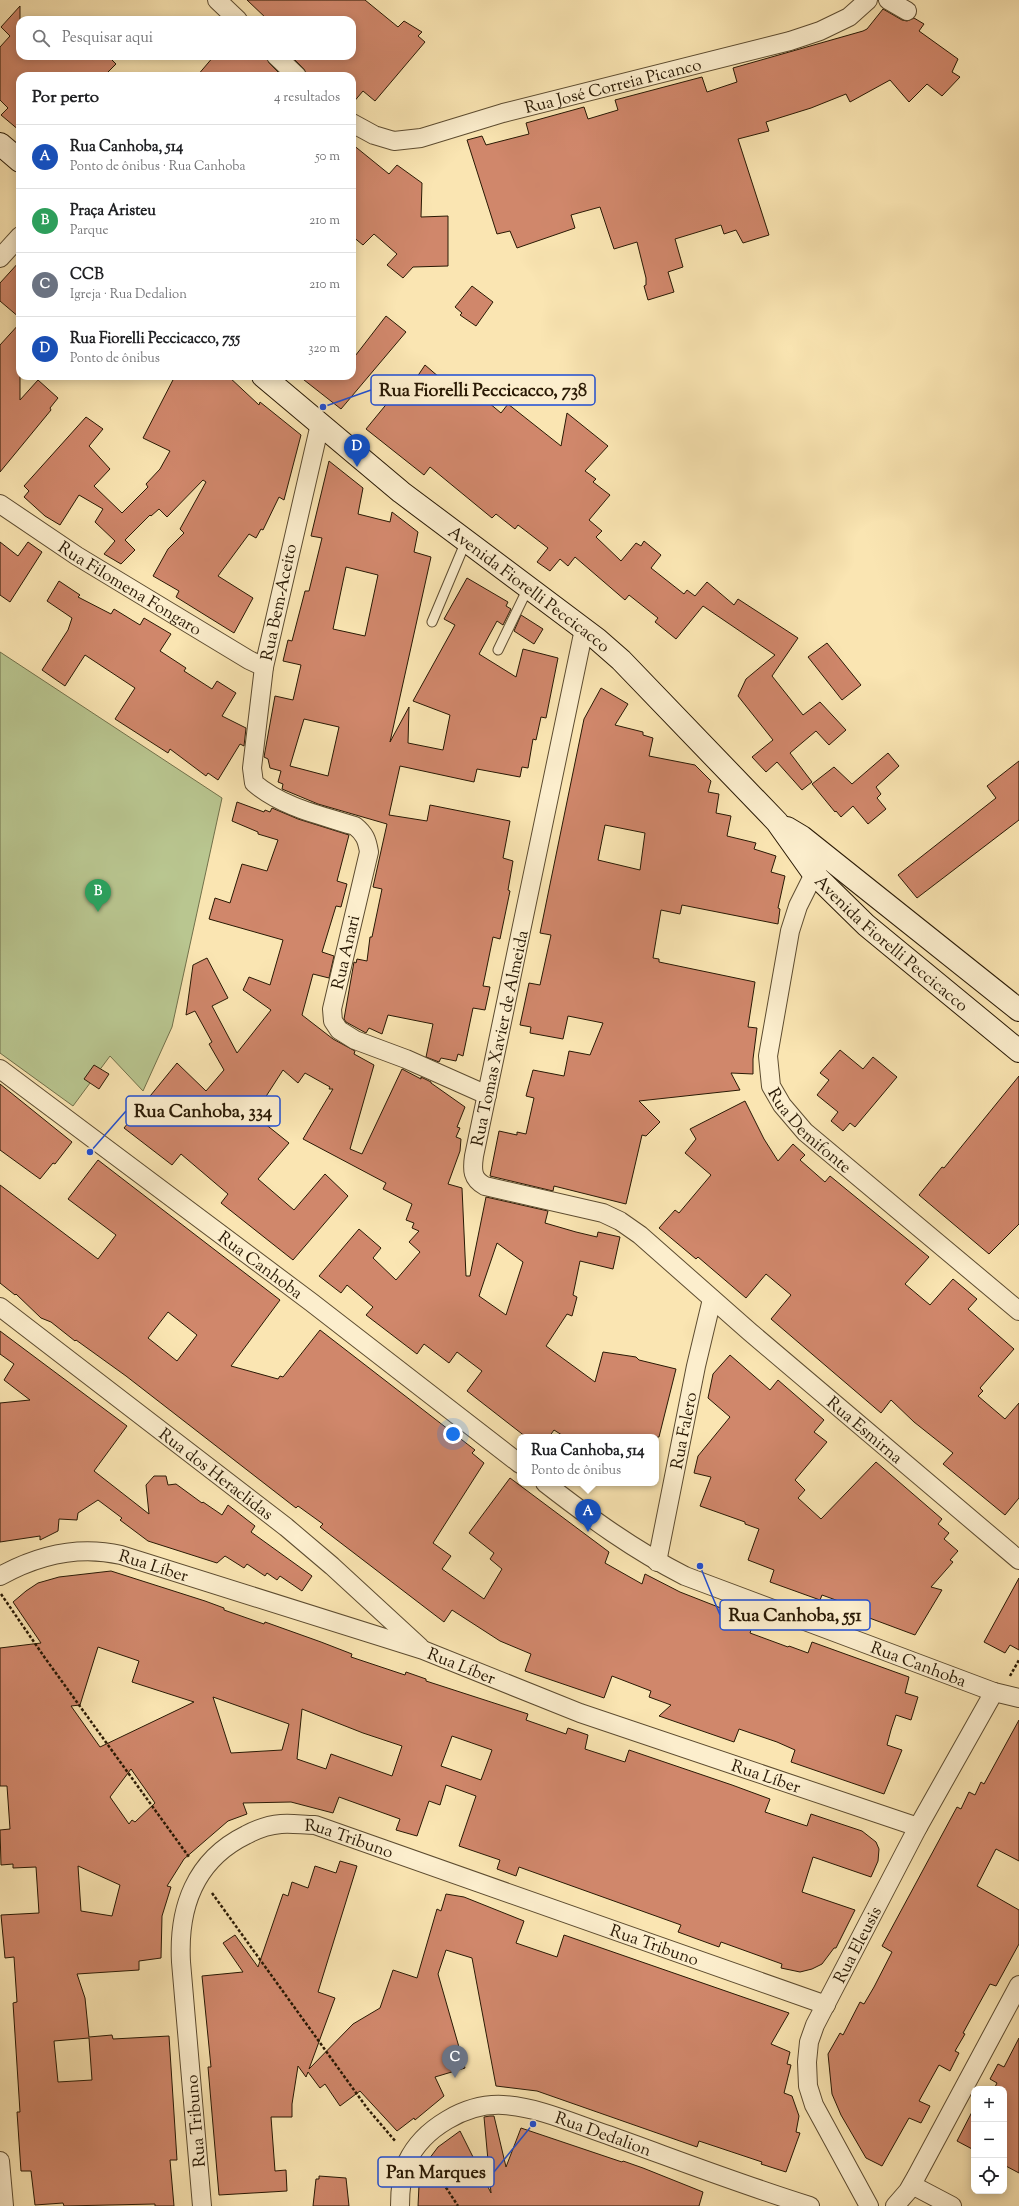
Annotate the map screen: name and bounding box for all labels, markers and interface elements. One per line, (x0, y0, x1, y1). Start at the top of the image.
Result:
search box (16, 16, 356, 60)
icon: search (30, 27, 52, 49)
text: Pesquisar aqui (62, 28, 153, 49)
street label: Rua José Correia Picanco (522, 54, 704, 121)
text: Por perto (32, 86, 99, 110)
text: 4 resultados (274, 89, 340, 107)
text: Rua Canhoba, 514 (70, 137, 183, 158)
text: A (40, 148, 50, 166)
text: 50 m (315, 148, 340, 166)
text: Ponto de ônibus · Rua Canhoba (70, 158, 245, 176)
text: Praça Aristeu (70, 201, 156, 222)
text: B (41, 212, 49, 230)
text: 210 m (309, 212, 340, 230)
text: Parque (70, 222, 109, 240)
text: CCB (70, 265, 104, 286)
text: C (40, 276, 50, 294)
text: 210 m (309, 276, 340, 294)
text: Igreja · Rua Dedalion (70, 286, 187, 304)
text: Rua Fiorelli Peccicacco, 755 (70, 329, 240, 350)
text: D (40, 340, 50, 358)
text: 320 m (308, 340, 340, 358)
text: Ponto de ônibus (70, 350, 160, 368)
callout: Rua Fiorelli Peccicacco, 738 (371, 375, 595, 405)
text: Rua Fiorelli Peccicacco, 738 (379, 379, 587, 405)
pin: D (344, 434, 370, 467)
street label: Avenida Fiorelli Peccicacco (442, 521, 614, 659)
street label: Rua Filomena Fongaro (53, 537, 206, 643)
street label: Rua Bem-Aceito (256, 542, 304, 663)
street label: Avenida Fiorelli Peccicacco (808, 871, 973, 1018)
pin: B (85, 879, 111, 912)
street label: Rua Anari (327, 913, 367, 992)
street label: Rua Tomas Xavier de Almeida (466, 928, 536, 1149)
street label: Rua Demifonte (761, 1084, 856, 1180)
callout: Rua Canhoba, 334 (126, 1096, 280, 1126)
text: Rua Canhoba, 334 (134, 1100, 272, 1126)
street label: Rua Canhoba (212, 1226, 307, 1306)
street label: Rua Falero (666, 1390, 705, 1472)
street label: Rua Esmirna (821, 1392, 907, 1470)
street label: Rua dos Heraclidas (153, 1423, 278, 1527)
your location (443, 1424, 463, 1444)
popup (517, 1434, 659, 1486)
text: Rua Canhoba, 514 (531, 1441, 645, 1462)
text: Ponto de ônibus (531, 1462, 621, 1480)
pin: A (575, 1499, 601, 1532)
street label: Rua Líber (115, 1545, 191, 1590)
callout: Rua Canhoba, 551 (720, 1600, 870, 1630)
text: Rua Canhoba, 551 (728, 1604, 862, 1630)
street label: Rua Canhoba (867, 1637, 969, 1695)
street label: Rua Líber (423, 1643, 499, 1692)
street label: Rua Líber (728, 1755, 804, 1801)
street label: Rua Tribuno (304, 1815, 396, 1866)
street label: Rua Eleusis (829, 1902, 889, 1988)
street label: Rua Tribuno (606, 1920, 702, 1973)
pin: C (442, 2045, 468, 2078)
street label: Rua Tribuno (181, 2074, 213, 2168)
map controls (971, 2086, 1007, 2194)
button: + (971, 2086, 1007, 2122)
street label: Rua Dedalion (551, 2107, 654, 2164)
button: − (971, 2122, 1007, 2158)
callout: Pan Marques (378, 2157, 494, 2187)
button: locate (971, 2158, 1007, 2194)
text: Pan Marques (386, 2161, 486, 2187)

